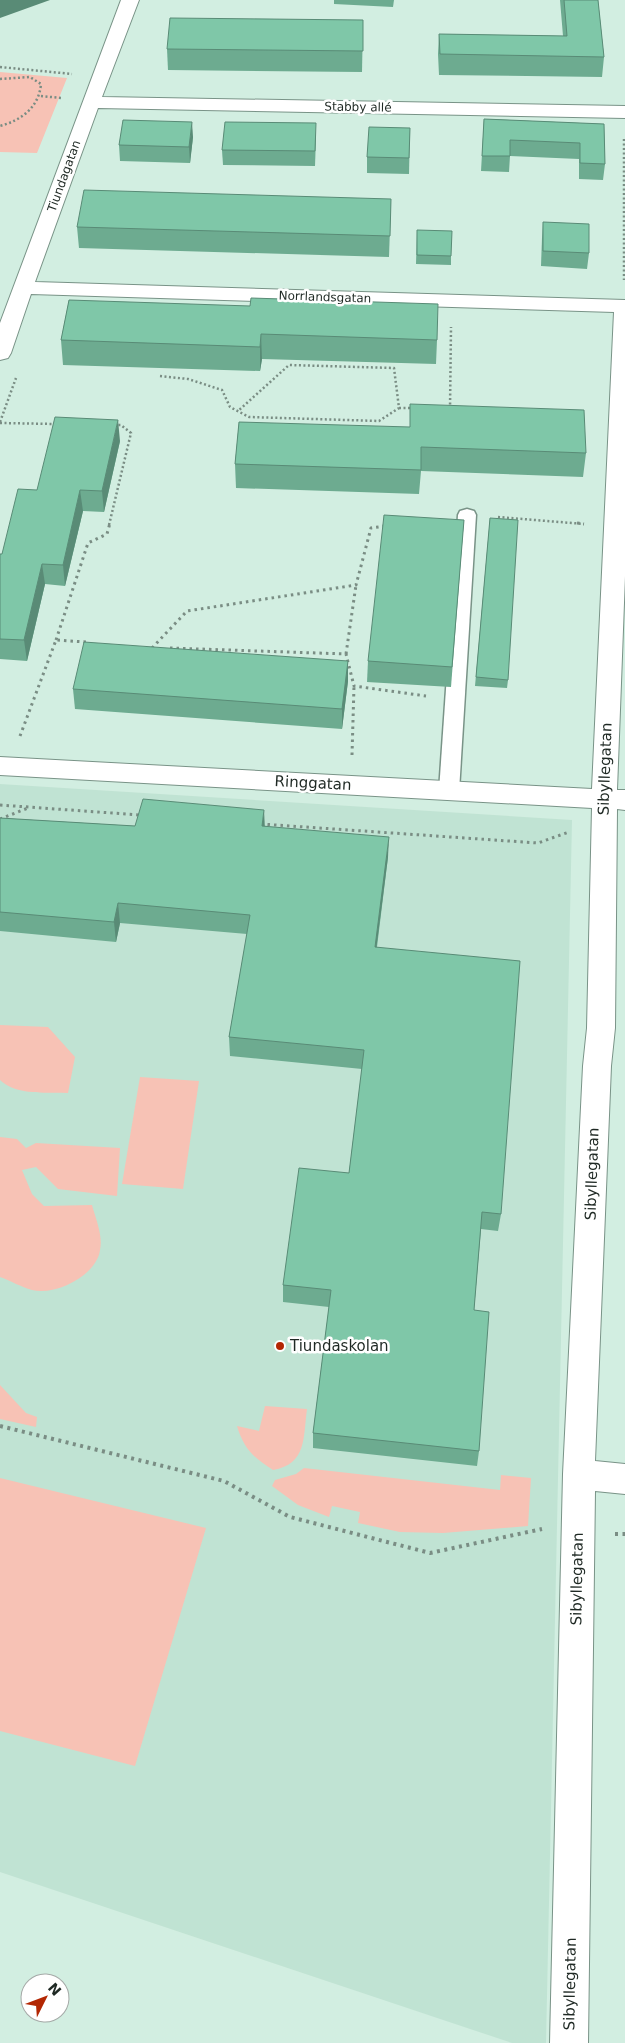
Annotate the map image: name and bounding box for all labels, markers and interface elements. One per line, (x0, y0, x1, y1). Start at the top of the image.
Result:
street label: Stabby allé (324, 99, 392, 115)
street label: Tiundagatan (44, 138, 83, 215)
street label: Norrlandsgatan (278, 288, 372, 306)
street label: Sibyllegatan (594, 722, 616, 816)
street label: Ringgatan (274, 772, 352, 794)
street label: Sibyllegatan (581, 1127, 603, 1221)
place label: Tiundaskolan (289, 1337, 389, 1355)
marker: Tiundaskolan (274, 1340, 286, 1352)
street label: Sibyllegatan (567, 1532, 587, 1626)
street label: Sibyllegatan (560, 1937, 580, 2031)
north arrow (20, 1973, 70, 2023)
text: N (45, 1980, 65, 1999)

